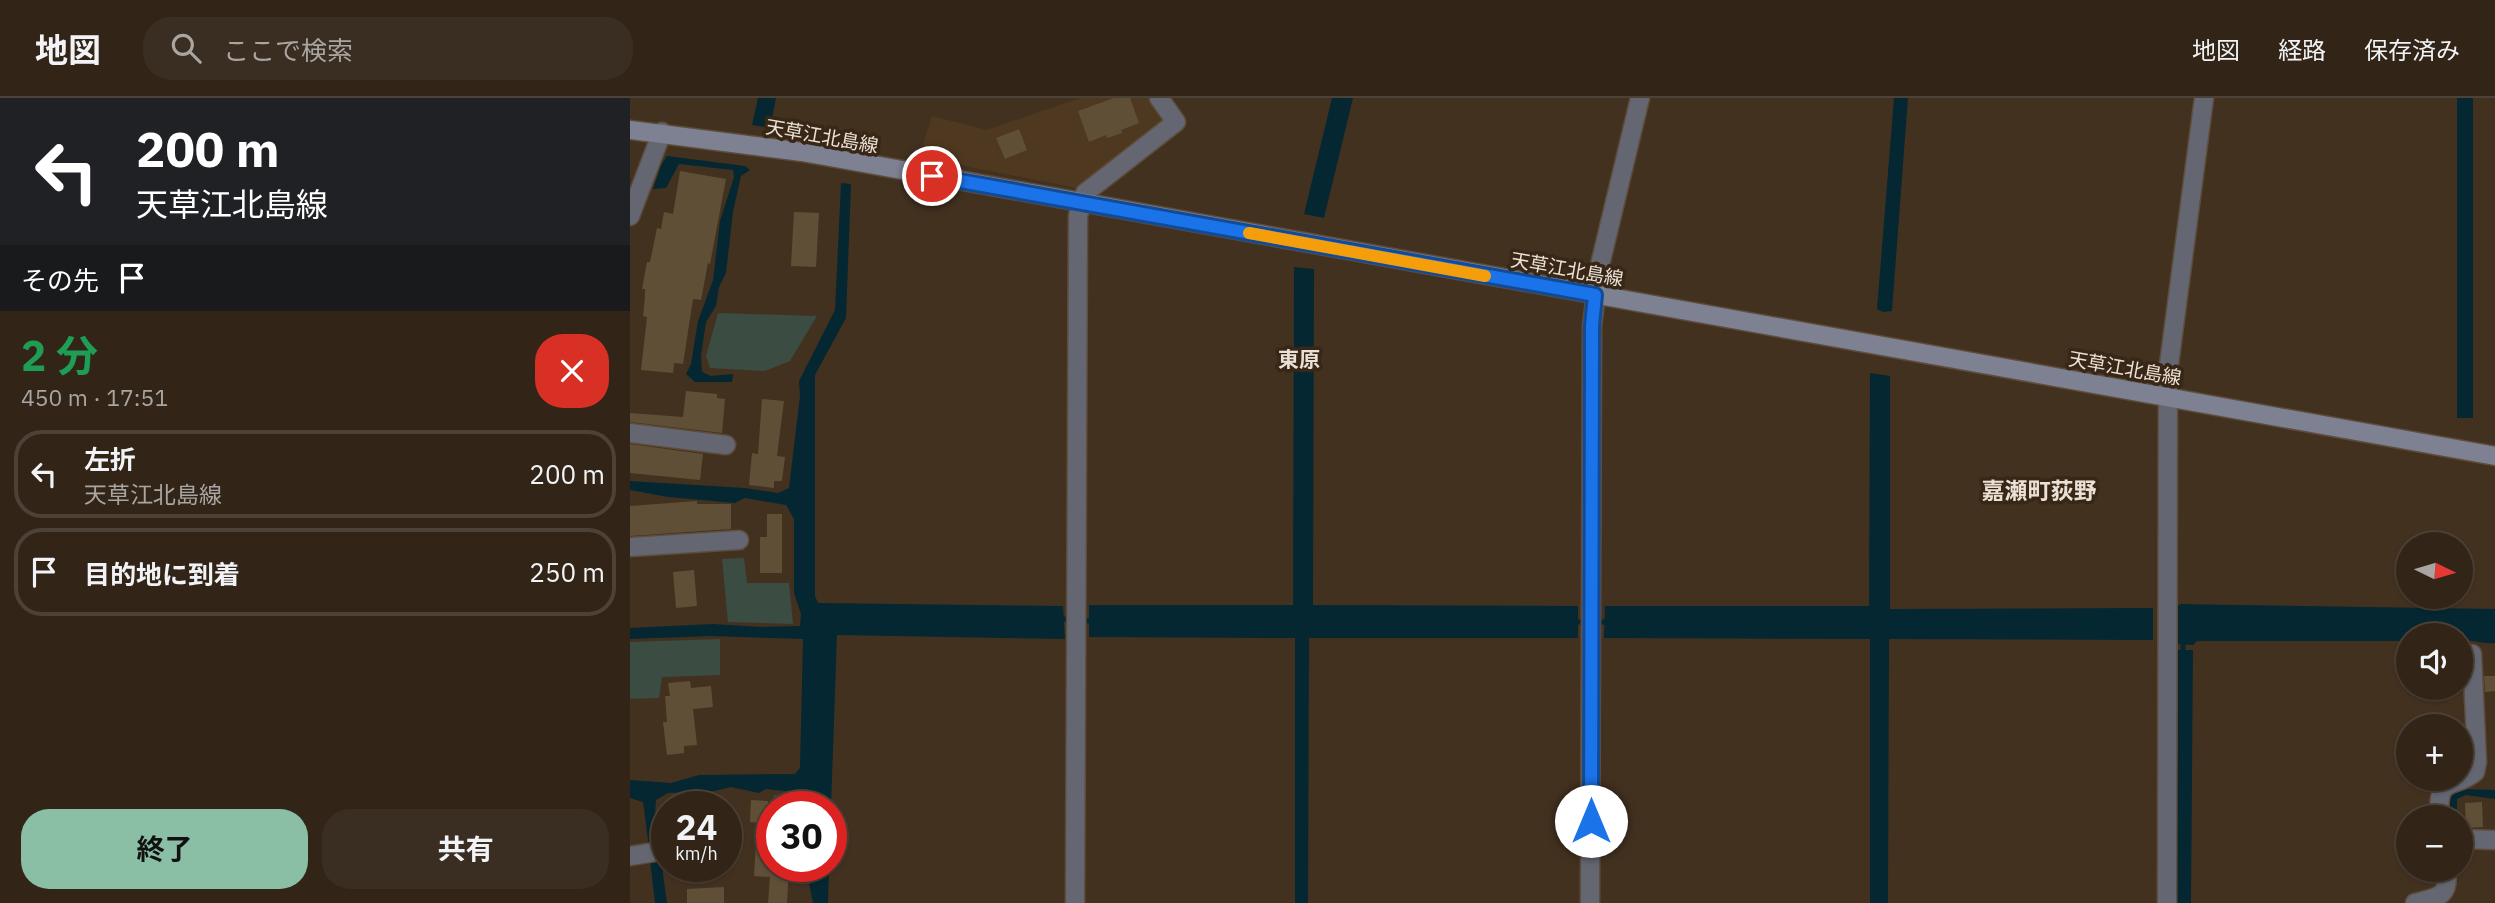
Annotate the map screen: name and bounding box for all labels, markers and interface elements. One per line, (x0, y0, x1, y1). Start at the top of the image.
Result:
search box (143, 17, 633, 80)
text: 地図 (35, 28, 101, 71)
icon: search (167, 29, 205, 67)
text: ここで検索 (223, 33, 353, 67)
text: 地図 (2192, 34, 2240, 66)
text: 経路 (2278, 34, 2326, 66)
text: 保存済み (2364, 34, 2460, 66)
street label: 天草江北島線 (764, 114, 880, 158)
text: 200 m (136, 117, 280, 180)
icon: left (21, 126, 112, 217)
pin (902, 146, 962, 206)
icon: arrive (913, 157, 951, 195)
text: 天草江北島線 (136, 183, 328, 225)
street label: 天草江北島線 (1509, 247, 1625, 291)
icon: arrive (113, 259, 151, 297)
text: その先 (21, 263, 99, 297)
text: 2 分 (21, 328, 98, 383)
button: close (535, 334, 609, 408)
district label: 東原 (1278, 345, 1320, 373)
street label: 天草江北島線 (2067, 346, 2183, 390)
text: 450 m · 17:51 (21, 382, 168, 412)
text: 左折 (84, 442, 136, 476)
icon: left (25, 455, 63, 493)
text: 200 m (529, 457, 605, 491)
district label: 嘉瀬町荻野 (1982, 475, 2097, 505)
text: 天草江北島線 (84, 479, 222, 509)
north arrow (2396, 532, 2473, 609)
map controls (2396, 532, 2473, 882)
icon: arrive (25, 553, 63, 591)
text: 250 m (529, 555, 605, 589)
text: 目的地に到着 (84, 557, 240, 591)
button: sound (2396, 623, 2473, 700)
button: + (2396, 714, 2473, 791)
position arrow (1554, 784, 1628, 858)
speed limit sign: 30 (756, 791, 847, 882)
text: 24 (675, 804, 718, 850)
button: − (2396, 805, 2473, 882)
button: 終了 (21, 809, 308, 889)
button: 共有 (322, 809, 609, 889)
text: km/h (675, 842, 718, 865)

